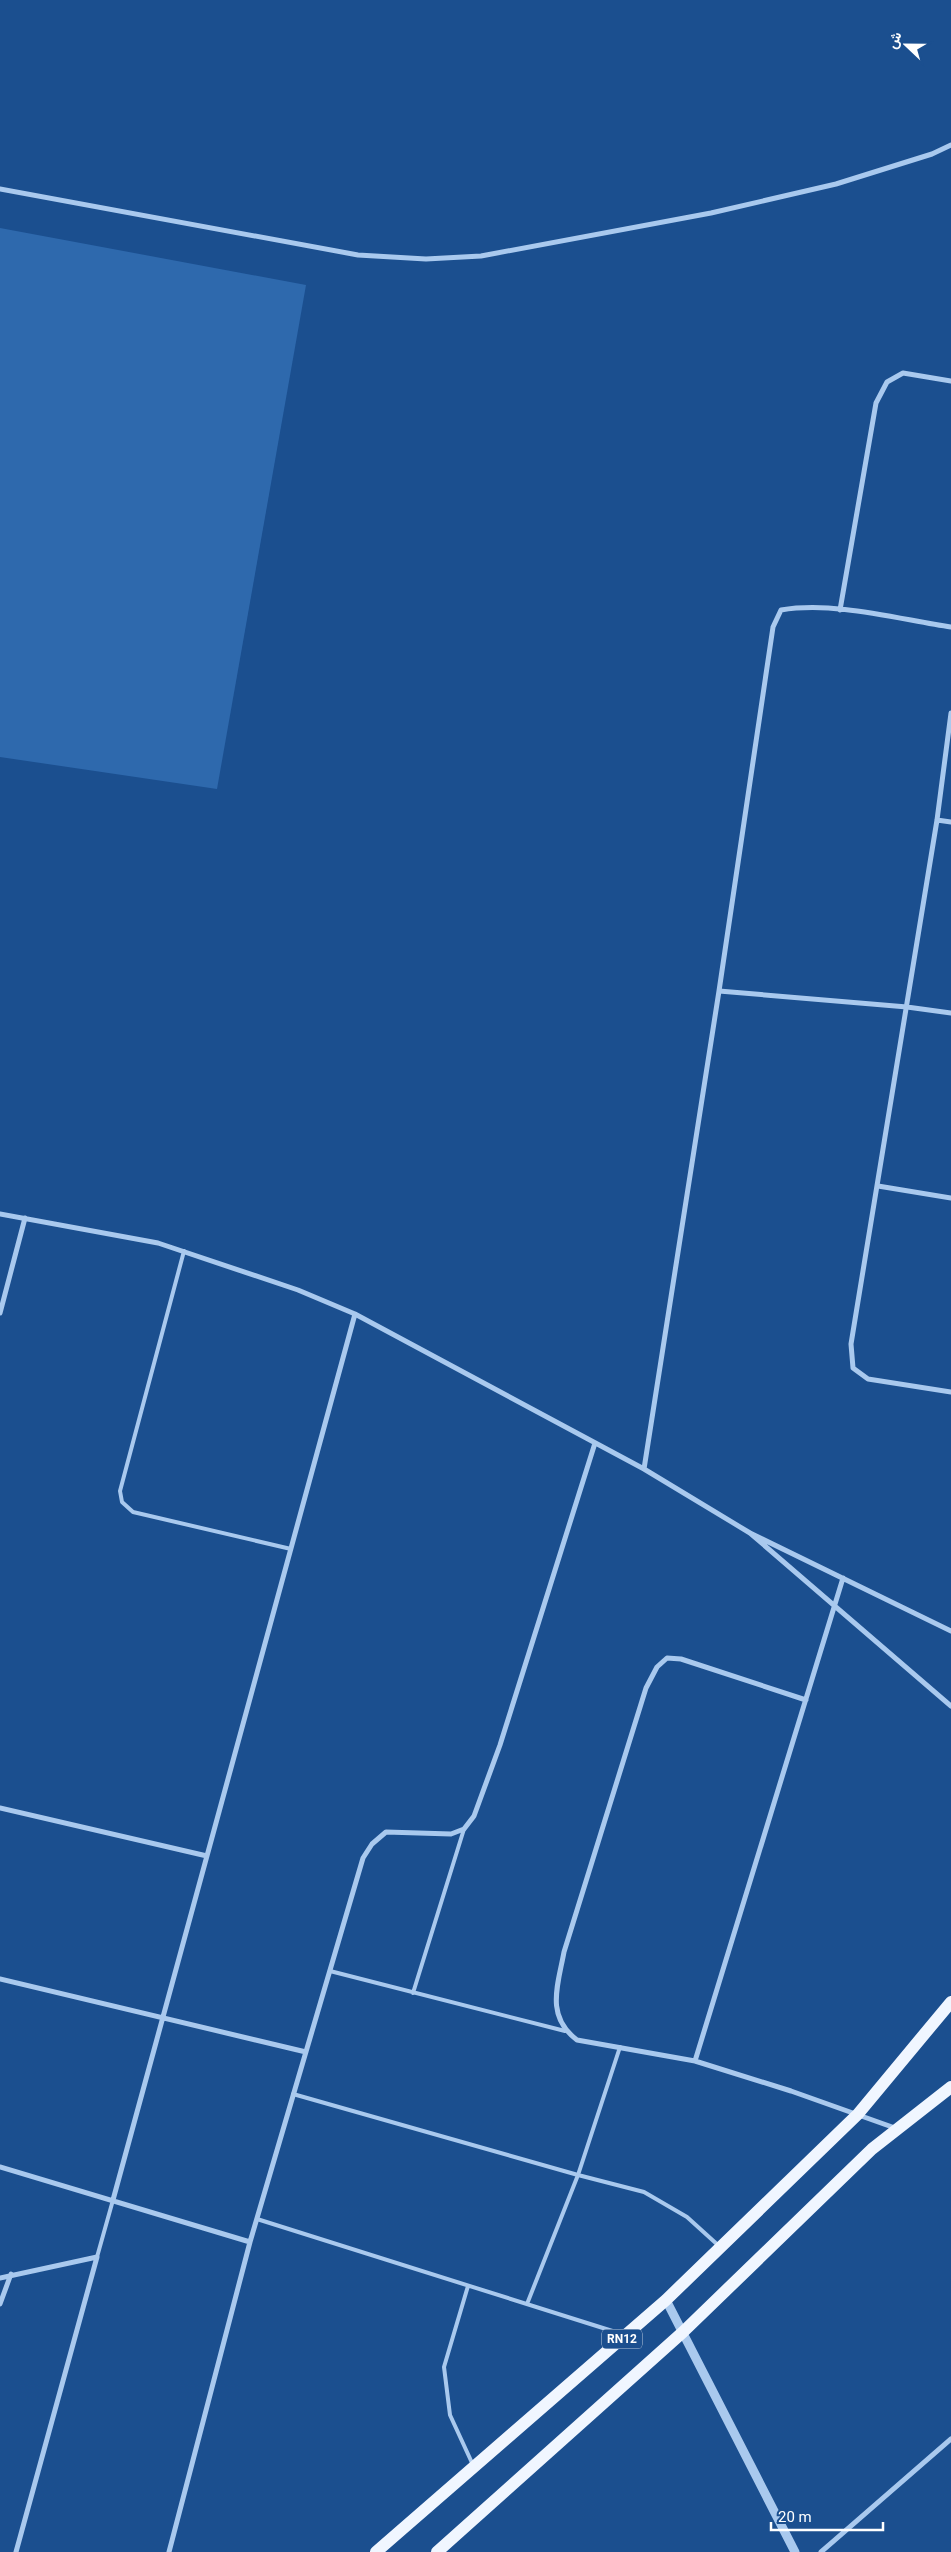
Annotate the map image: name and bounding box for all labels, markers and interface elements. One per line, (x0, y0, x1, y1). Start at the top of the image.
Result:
north arrow (881, 20, 931, 70)
text: ش (883, 29, 906, 51)
road number: RN12 (602, 2330, 642, 2348)
scale bar (771, 2500, 884, 2532)
text: 20 m (778, 2508, 812, 2526)

